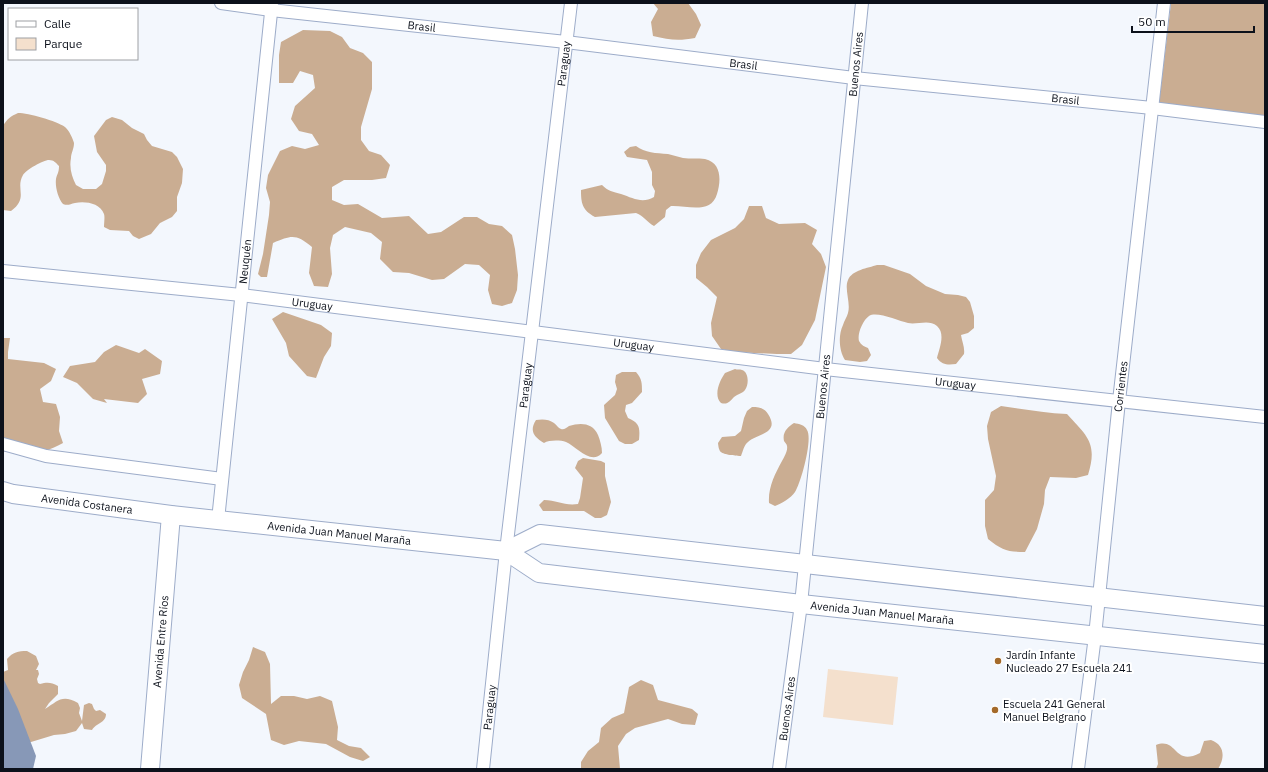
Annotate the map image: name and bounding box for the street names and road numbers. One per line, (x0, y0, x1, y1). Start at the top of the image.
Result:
street label: Brasil (407, 18, 436, 35)
street label: Buenos Aires (846, 31, 866, 97)
street label: Paraguay (554, 40, 574, 87)
street label: Brasil (729, 55, 758, 73)
street label: Brasil (1051, 91, 1080, 108)
street label: Neuquén (236, 238, 254, 285)
street label: Uruguay (291, 294, 334, 314)
street label: Uruguay (612, 335, 655, 354)
street label: Buenos Aires (813, 353, 833, 420)
street label: Corrientes (1111, 360, 1130, 413)
street label: Paraguay (516, 361, 535, 409)
street label: Uruguay (934, 374, 977, 392)
street label: Avenida Costanera (40, 491, 134, 517)
street label: Avenida Juan Manuel Maraña (267, 518, 412, 548)
street label: Avenida Entre Ríos (150, 595, 171, 688)
street label: Avenida Juan Manuel Maraña (810, 598, 955, 627)
street label: Buenos Aires (776, 675, 798, 742)
street label: Paraguay (480, 683, 499, 731)

